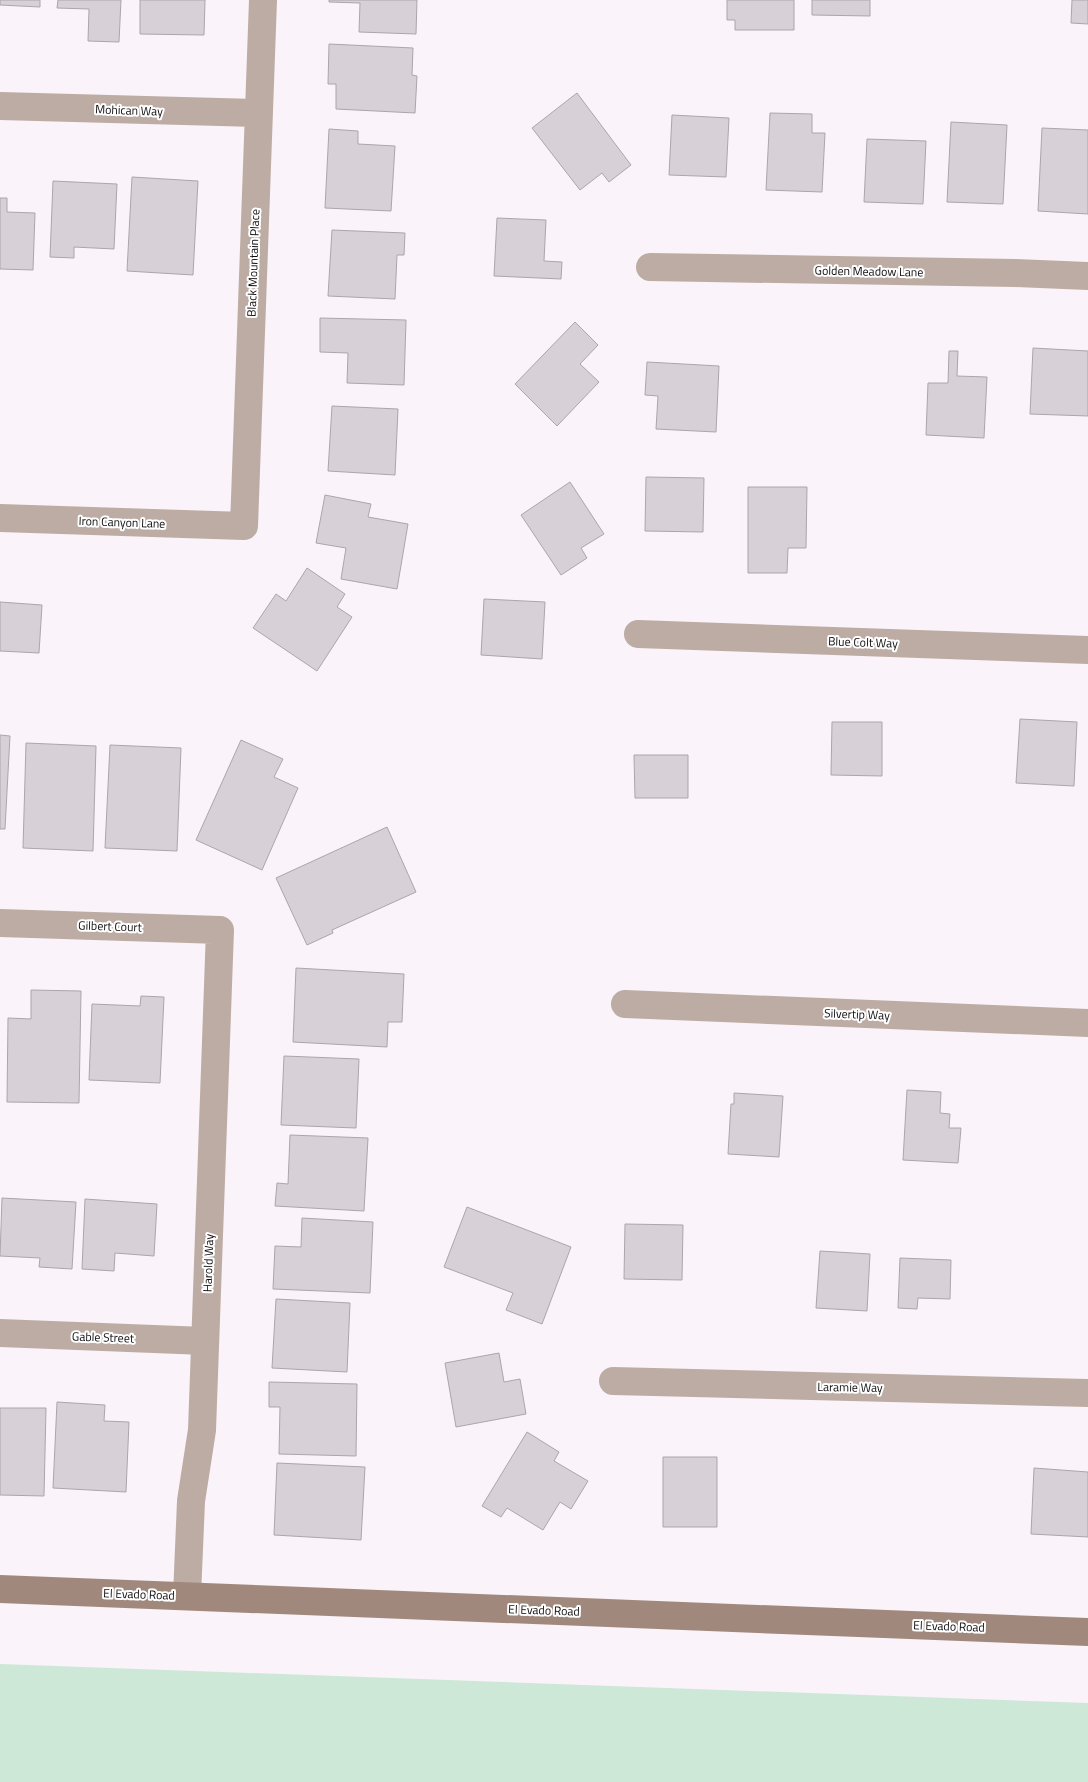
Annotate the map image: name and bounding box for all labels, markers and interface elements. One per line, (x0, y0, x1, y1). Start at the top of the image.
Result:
street label: Mohican Way (95, 99, 163, 121)
street label: Black Mountain Place (242, 209, 264, 317)
street label: Golden Meadow Lane (814, 261, 924, 281)
street label: Iron Canyon Lane (78, 511, 166, 533)
street label: Blue Colt Way (828, 631, 898, 653)
street label: Gilbert Court (78, 915, 143, 937)
street label: Silvertip Way (824, 1003, 890, 1025)
street label: Harold Way (197, 1233, 219, 1293)
street label: Gable Street (72, 1326, 135, 1348)
street label: Laramie Way (817, 1377, 883, 1397)
street label: El Evado Road (103, 1583, 175, 1605)
street label: El Evado Road (508, 1599, 580, 1621)
street label: El Evado Road (913, 1615, 985, 1637)

